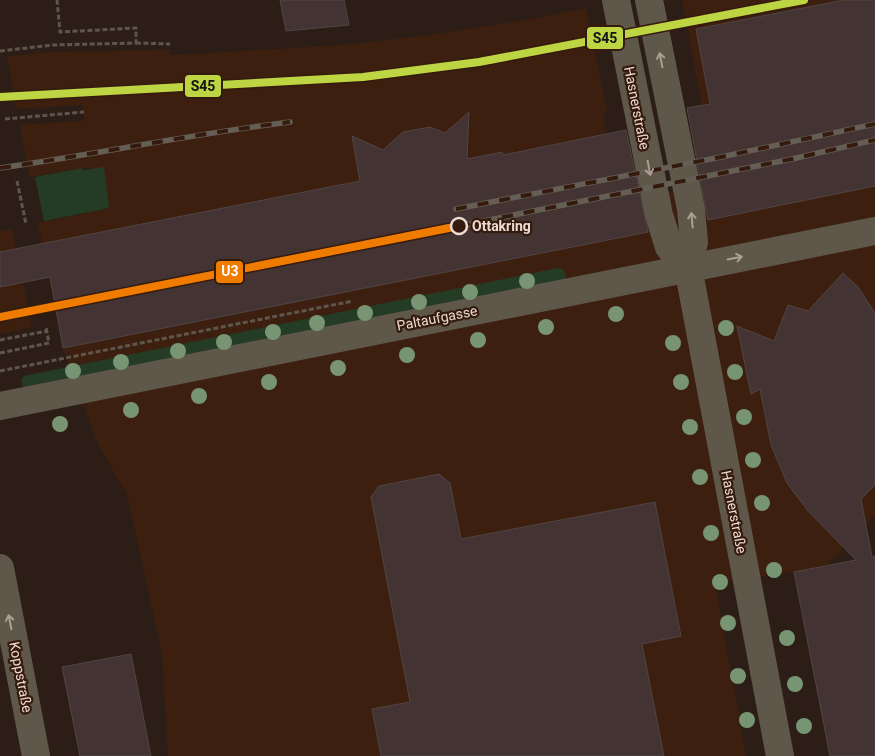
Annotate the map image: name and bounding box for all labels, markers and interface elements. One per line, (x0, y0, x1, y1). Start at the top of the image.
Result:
line badge: S45 (586, 26, 624, 50)
text: S45 (593, 30, 617, 46)
one-way arrow (656, 53, 665, 69)
street label: Hasnerstraße (621, 65, 653, 151)
line badge: S45 (184, 74, 222, 98)
text: S45 (191, 78, 215, 94)
one-way arrow (645, 160, 655, 176)
one-way arrow (687, 212, 697, 228)
marker: Ottakring (450, 217, 468, 235)
place label: Ottakring (472, 218, 531, 234)
one-way arrow (727, 253, 743, 262)
line badge: U3 (215, 260, 244, 284)
text: U3 (221, 263, 239, 279)
street label: Paltaufgasse (395, 302, 479, 334)
street label: Hasnerstraße (718, 469, 750, 555)
one-way arrow (5, 615, 15, 631)
street label: Koppstraße (6, 640, 36, 714)

